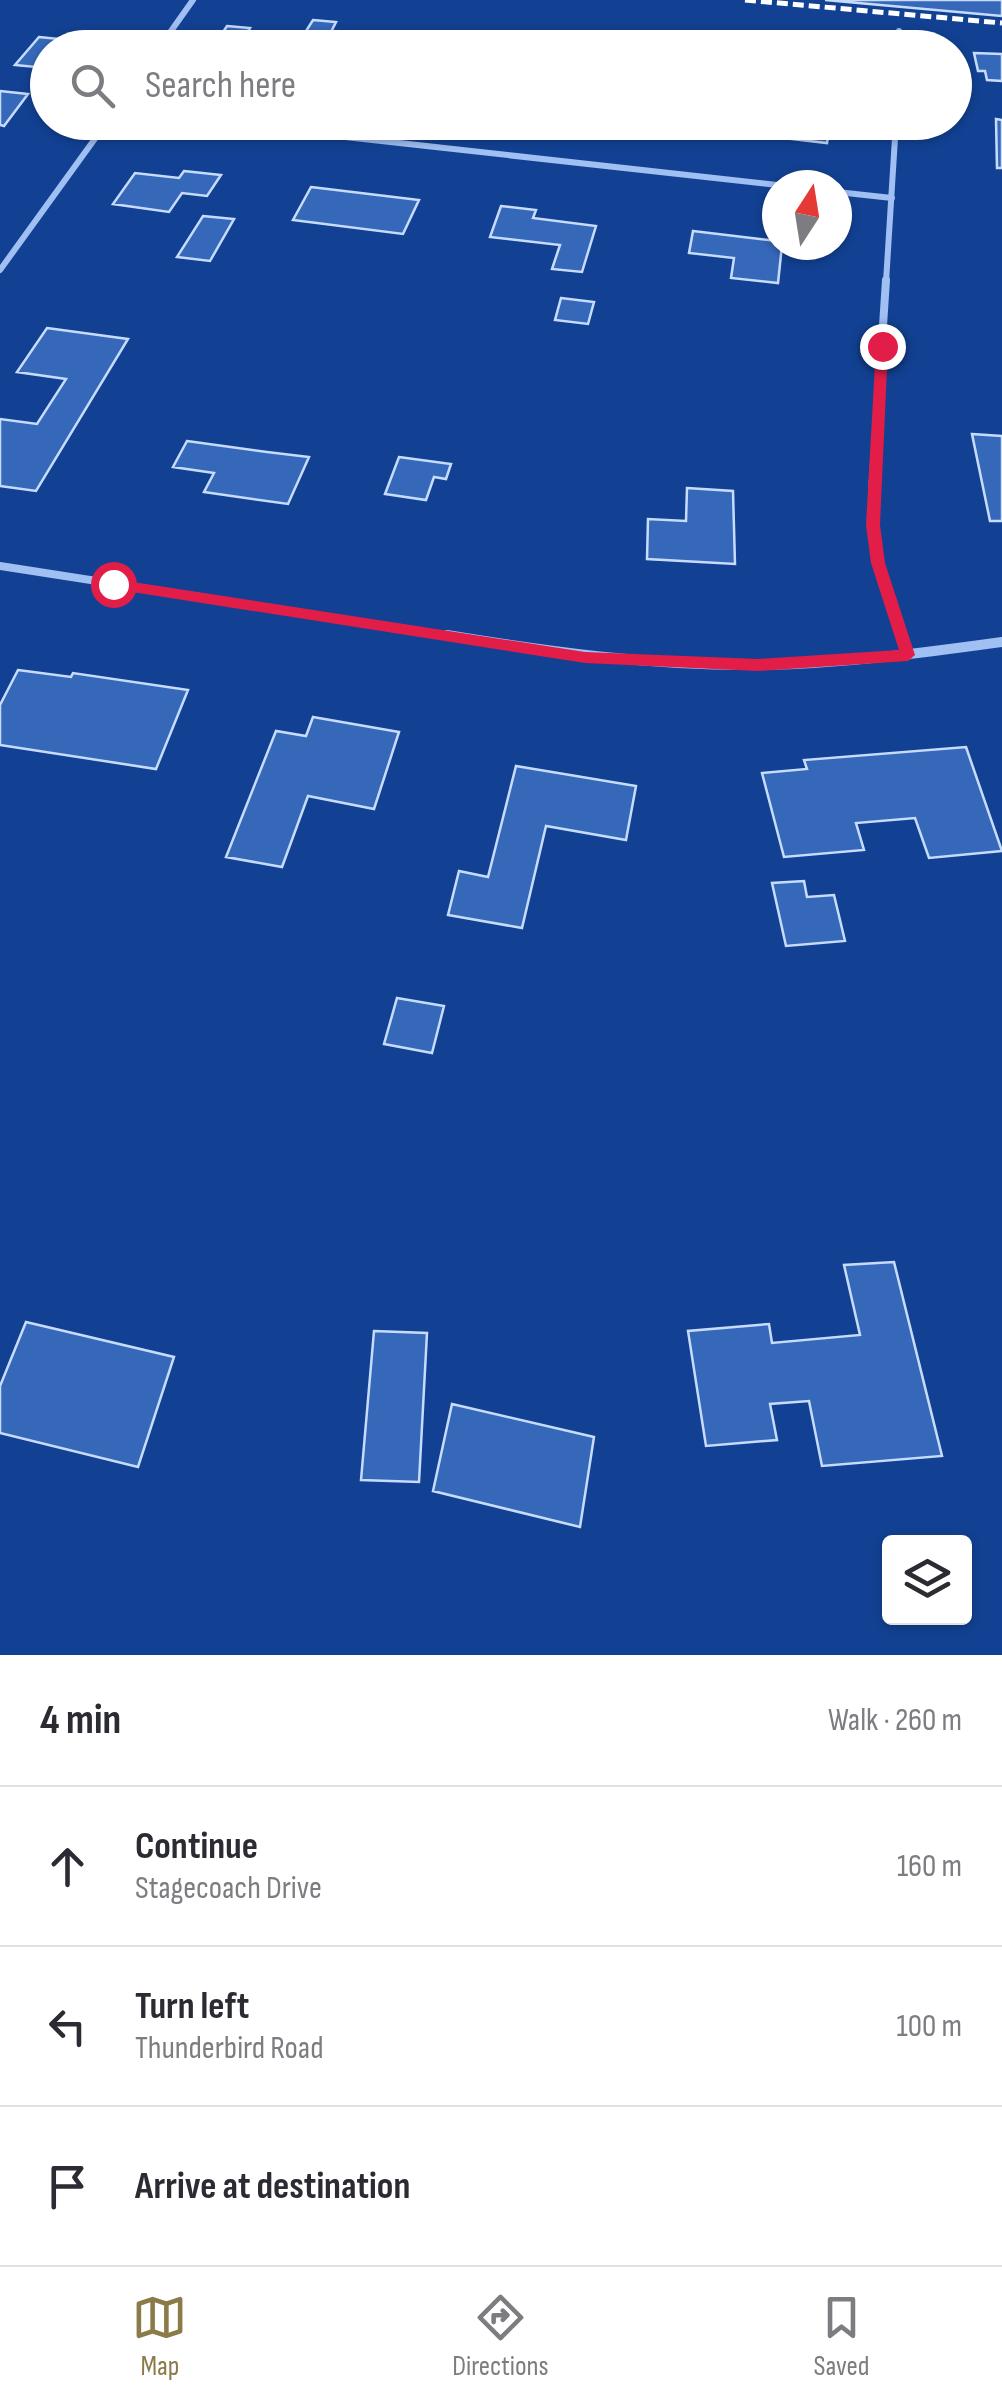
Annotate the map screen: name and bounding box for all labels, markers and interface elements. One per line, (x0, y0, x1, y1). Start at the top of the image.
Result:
search box (30, 30, 972, 140)
icon: search (65, 58, 120, 113)
text: Search here (145, 63, 296, 108)
north arrow (762, 170, 852, 260)
route end (860, 324, 906, 370)
route start (91, 562, 137, 608)
map controls (882, 1535, 972, 1625)
button: layers (882, 1535, 972, 1625)
text: 4 min (40, 1695, 121, 1746)
text: Walk · 260 m (828, 1701, 962, 1740)
text: Continue (135, 1824, 258, 1869)
icon: ahead (40, 1839, 95, 1894)
text: 160 m (897, 1847, 962, 1886)
text: Stagecoach Drive (135, 1869, 322, 1908)
text: Turn left (135, 1984, 249, 2029)
icon: left (40, 1999, 95, 2054)
text: 100 m (897, 2007, 962, 2046)
text: Thunderbird Road (135, 2029, 324, 2068)
icon: arrive (40, 2159, 95, 2214)
text: Arrive at destination (135, 2164, 410, 2209)
tab: Map (132, 2290, 187, 2383)
tab: Directions (452, 2290, 549, 2383)
tab: Saved (813, 2290, 870, 2383)

